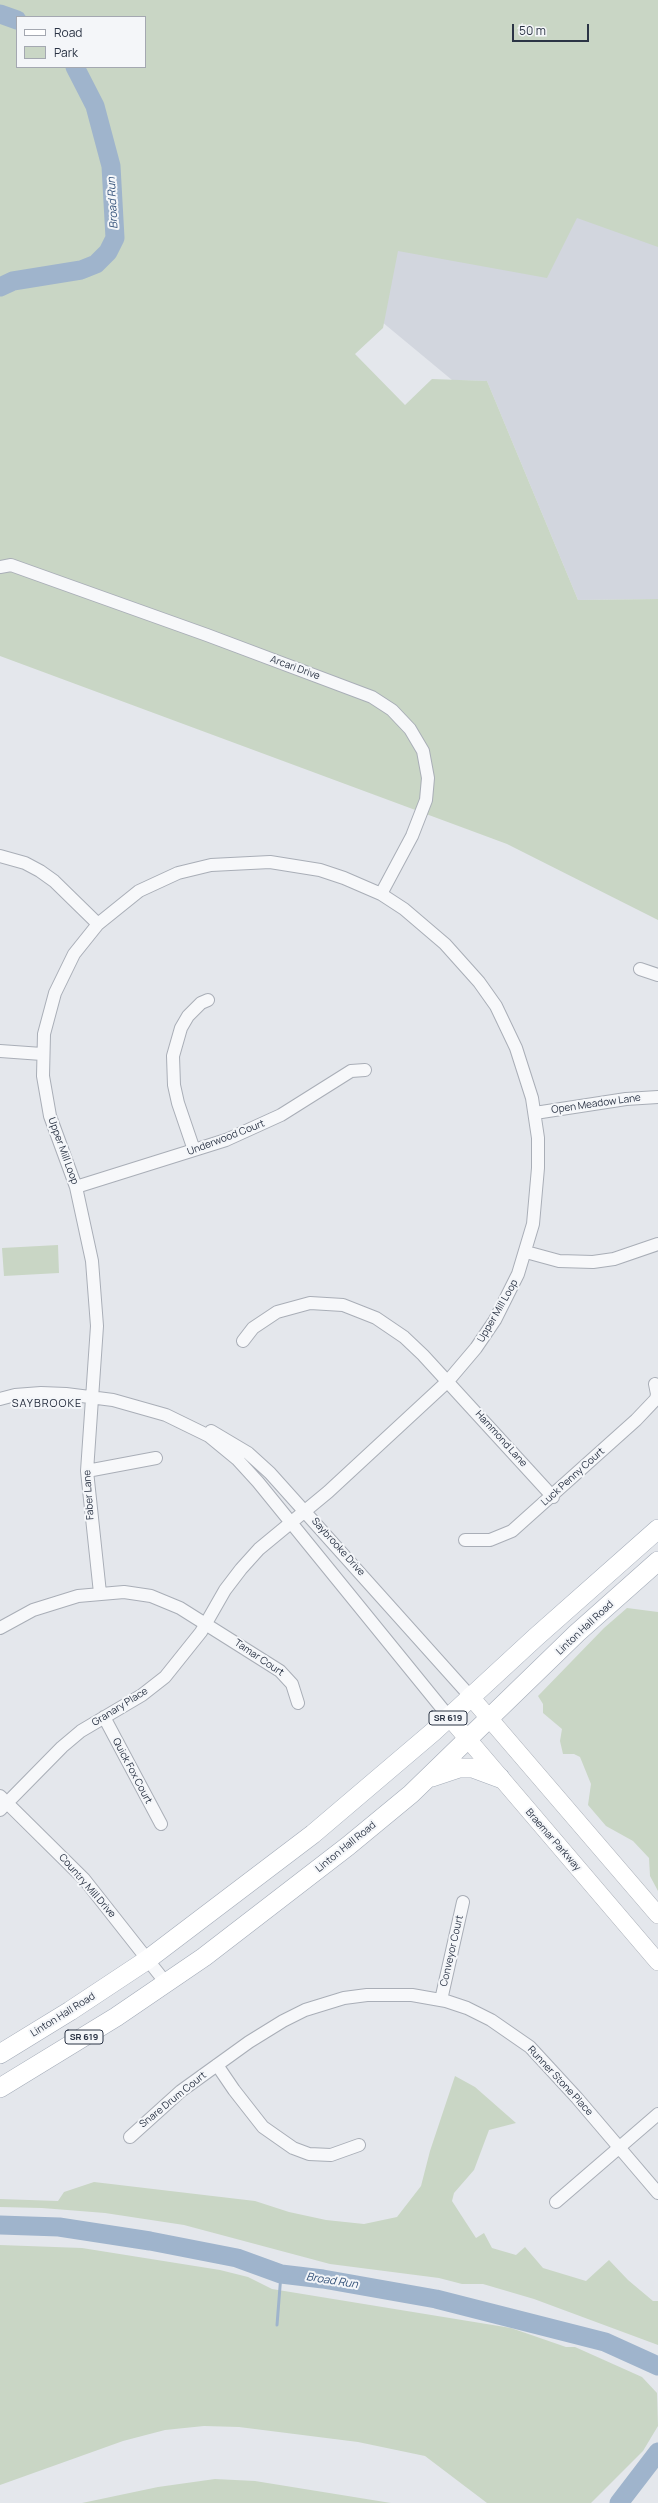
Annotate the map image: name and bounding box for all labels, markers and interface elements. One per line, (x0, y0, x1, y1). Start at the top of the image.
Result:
legend (16, 16, 146, 68)
scale bar (514, 16, 591, 42)
text: 50 m (519, 22, 546, 39)
text: Road (54, 24, 82, 41)
text: Park (54, 44, 78, 61)
water label: Broad Run (105, 177, 121, 229)
street label: Arcari Drive (268, 653, 322, 683)
street label: Open Meadow Lane (550, 1092, 642, 1116)
street label: Upper Mill Loop (45, 1116, 81, 1186)
street label: Underwood Court (186, 1118, 266, 1158)
street label: Upper Mill Loop (475, 1277, 521, 1345)
district label: SAYBROOKE (12, 1397, 82, 1411)
street label: Hammond Lane (473, 1408, 529, 1470)
street label: Luck Penny Court (539, 1446, 607, 1508)
street label: Faber Lane (81, 1470, 97, 1520)
street label: Saybrooke Drive (309, 1515, 367, 1579)
street label: Linton Hall Road (554, 1598, 616, 1658)
street label: Tamar Court (232, 1637, 286, 1679)
street label: Granary Place (90, 1685, 150, 1729)
road number: SR 619 (429, 1711, 467, 1725)
street label: Quick Fox Court (110, 1736, 154, 1806)
street label: Braemar Parkway (523, 1807, 583, 1873)
street label: Linton Hall Road (314, 1819, 378, 1875)
street label: Country Mill Drive (56, 1852, 118, 1920)
street label: Conveyor Court (438, 1914, 466, 1988)
street label: Linton Hall Road (29, 1990, 97, 2040)
road number: SR 619 (65, 2030, 103, 2044)
street label: Runner Stone Place (525, 2044, 595, 2118)
street label: Snare Drum Court (137, 2069, 209, 2131)
water label: Broad Run (305, 2270, 359, 2292)

